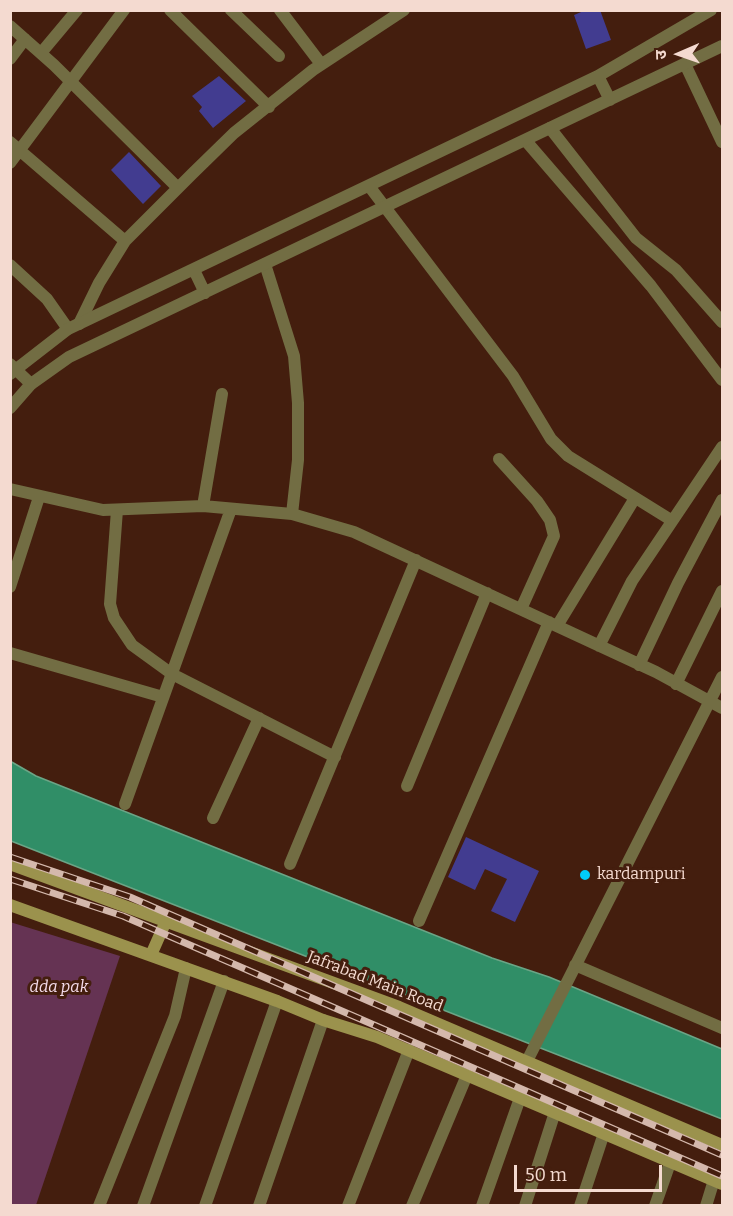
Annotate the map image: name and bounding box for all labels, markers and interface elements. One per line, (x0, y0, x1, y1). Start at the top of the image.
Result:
north arrow (649, 24, 709, 84)
text: उ (651, 50, 670, 60)
place label: kardampuri (597, 865, 685, 885)
marker: kardampuri (578, 868, 592, 882)
street label: Jafrabad Main Road (304, 947, 446, 1017)
park label: dda pak (30, 978, 88, 998)
scale bar (517, 1153, 666, 1191)
text: 50 m (525, 1164, 567, 1186)

